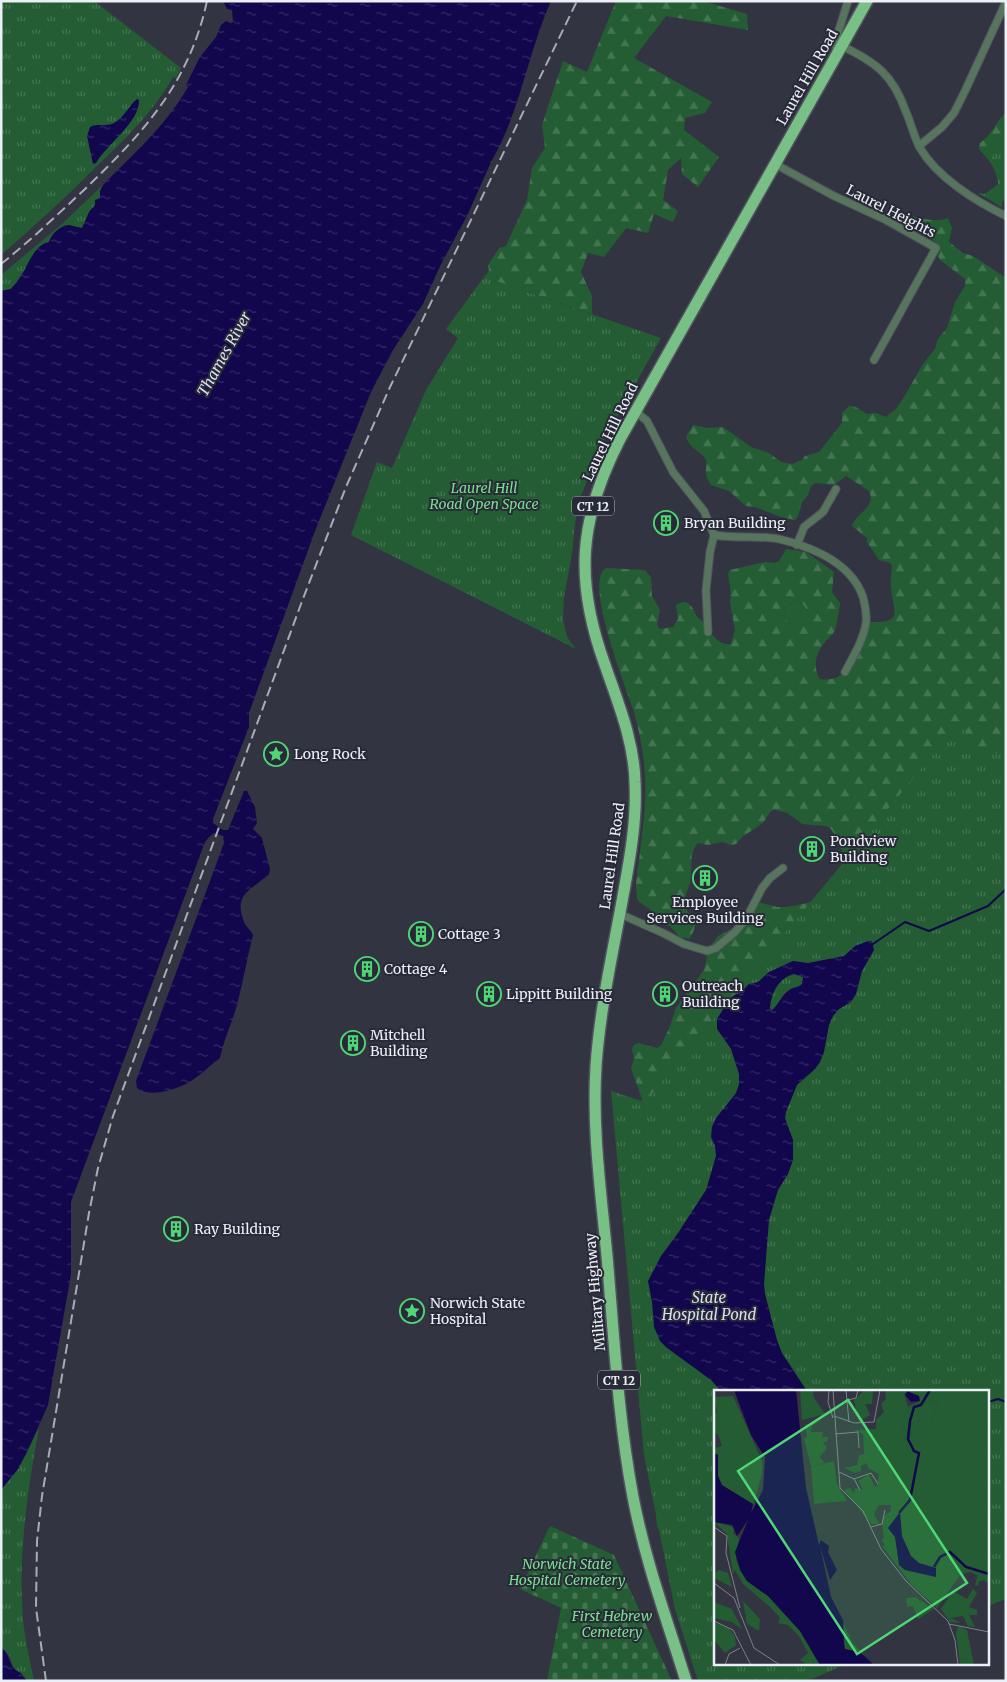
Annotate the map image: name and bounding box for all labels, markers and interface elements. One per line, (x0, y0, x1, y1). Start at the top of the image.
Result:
street label: Laurel Hill Road (772, 25, 842, 128)
street label: Laurel Heights (843, 181, 939, 241)
water label: Thames River (193, 308, 255, 400)
street label: Laurel Hill Road (578, 379, 642, 484)
park label: Laurel Hill Road Open Space (429, 479, 539, 513)
road number: CT 12 (572, 496, 614, 516)
building icon: Bryan Building (653, 510, 679, 536)
place label: Bryan Building (684, 514, 786, 532)
place icon: Long Rock (263, 741, 289, 767)
place label: Long Rock (294, 745, 366, 763)
street label: Laurel Hill Road (596, 801, 628, 911)
place label: Pondview Building (830, 832, 897, 866)
building icon: Pondview Building (799, 836, 825, 862)
building icon: Employee Services Building (692, 865, 718, 891)
place label: Employee Services Building (647, 893, 764, 927)
building icon: Cottage 3 (408, 921, 434, 947)
place label: Cottage 3 (438, 925, 501, 943)
building icon: Cottage 4 (354, 956, 380, 982)
place label: Cottage 4 (384, 960, 448, 978)
place label: Outreach Building (682, 977, 743, 1011)
building icon: Lippitt Building (476, 981, 502, 1007)
building icon: Outreach Building (652, 981, 678, 1007)
place label: Lippitt Building (506, 985, 613, 1003)
place label: Mitchell Building (370, 1026, 428, 1060)
building icon: Mitchell Building (340, 1030, 366, 1056)
building icon: Ray Building (163, 1216, 189, 1242)
place label: Ray Building (194, 1220, 281, 1238)
street label: Military Highway (581, 1232, 609, 1352)
water label: State Hospital Pond (661, 1288, 757, 1324)
place label: Norwich State Hospital (430, 1294, 525, 1328)
place icon: Norwich State Hospital (399, 1298, 425, 1324)
road number: CT 12 (598, 1370, 640, 1390)
inset map (714, 1390, 990, 1664)
park label: Norwich State Hospital Cemetery (508, 1555, 626, 1589)
park label: First Hebrew Cemetery (571, 1607, 653, 1641)

